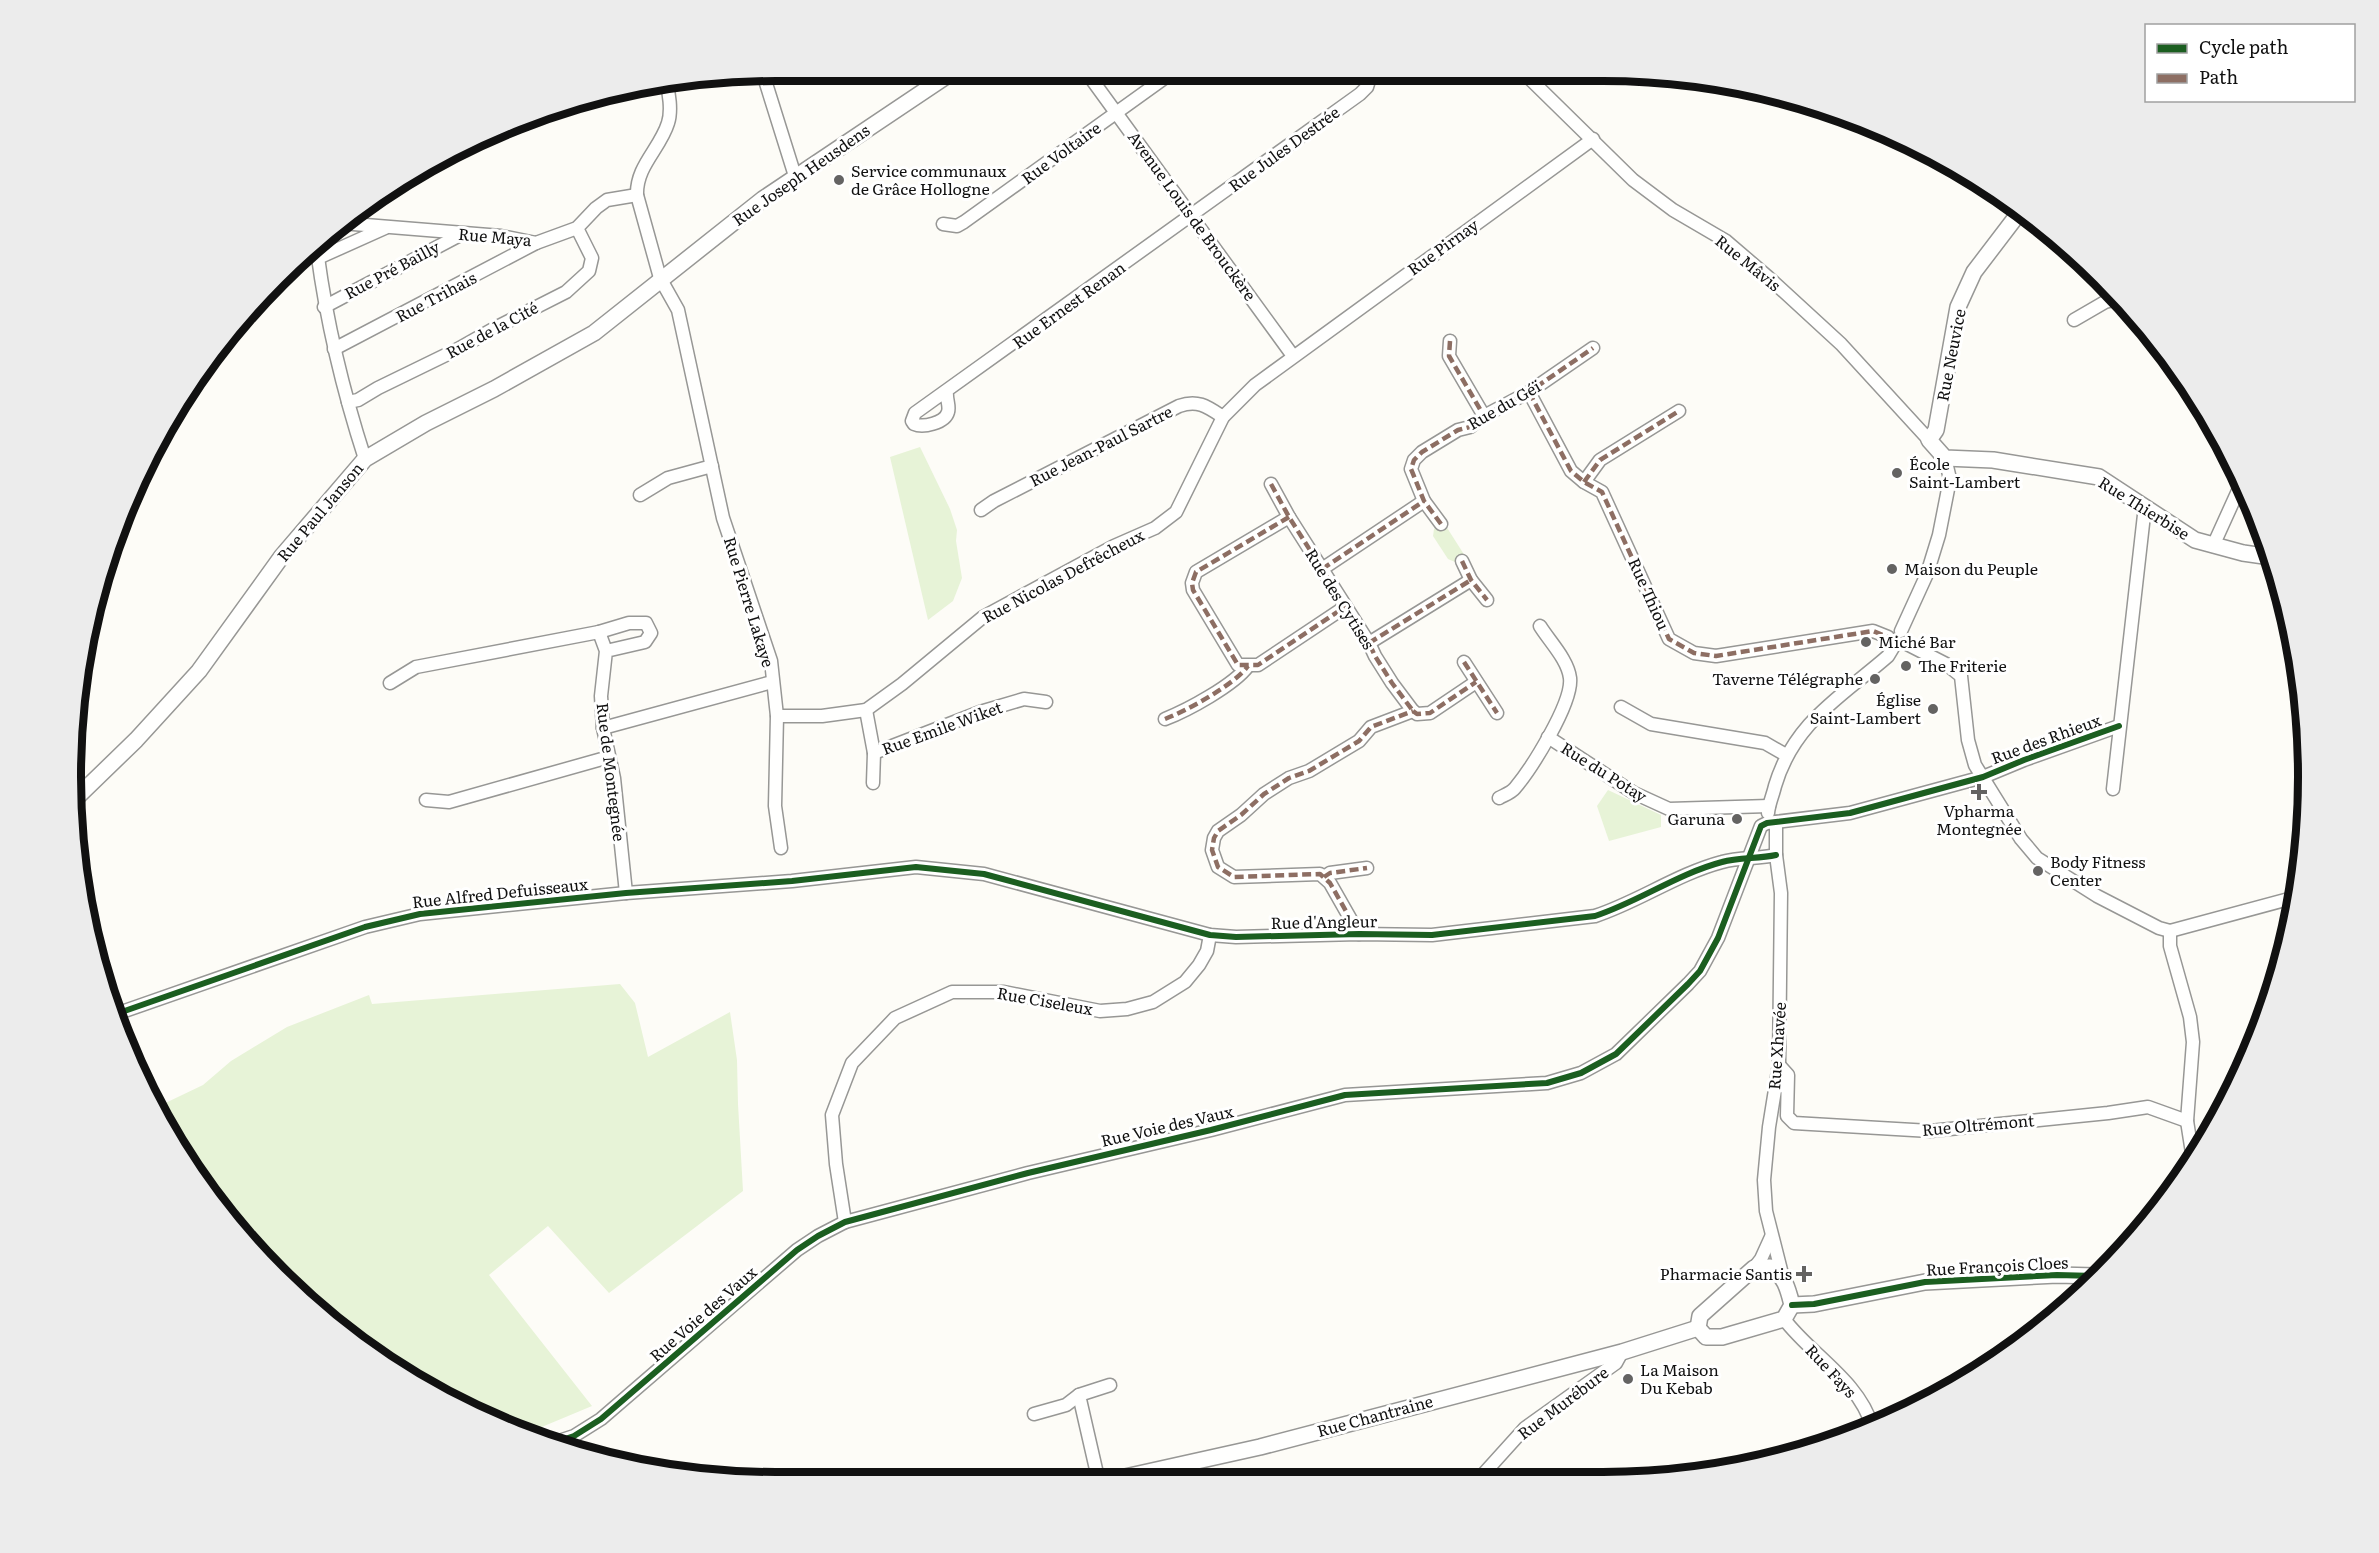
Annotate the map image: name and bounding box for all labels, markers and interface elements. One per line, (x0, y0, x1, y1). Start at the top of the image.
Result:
legend (2145, 24, 2355, 102)
text: Cycle path (2199, 33, 2288, 60)
text: Path (2199, 63, 2238, 90)
street label: Rue Jules Destrée (1223, 100, 1344, 197)
street label: Rue Voltaire (1016, 115, 1105, 189)
street label: Rue Joseph Heusdens (727, 118, 874, 231)
street label: Avenue Louis de Brouckère (1123, 126, 1263, 305)
place label: Service communaux de Grâce Hollogne (851, 158, 1007, 200)
marker: Service communaux de Grâce Hollogne (832, 173, 846, 187)
street label: Rue Pirnay (1402, 212, 1484, 280)
street label: Rue Maya (457, 221, 533, 251)
street label: Rue Mâvis (1711, 228, 1787, 296)
street label: Rue Pré Bailly (340, 234, 444, 304)
street label: Rue Ernest Renan (1007, 255, 1130, 353)
street label: Rue Trihais (391, 265, 480, 328)
street label: Rue de la Cité (441, 295, 542, 364)
street label: Rue Neuvice (1929, 306, 1971, 403)
street label: Rue du Géï (1462, 373, 1545, 435)
street label: Rue Jean-Paul Sartre (1025, 399, 1176, 492)
place label: École Saint-Lambert (1909, 451, 2021, 493)
street label: Rue Paul Janson (270, 456, 368, 566)
marker: École Saint-Lambert (1890, 466, 1904, 480)
street label: Rue Thierbise (2094, 470, 2195, 545)
street label: Rue Nicolas Defrêcheux (977, 522, 1149, 628)
street label: Rue Pierre Lakaye (719, 533, 781, 670)
street label: Rue des Cytises (1300, 543, 1382, 654)
street label: Rue Thiou (1623, 554, 1677, 634)
place label: Maison du Peuple (1904, 556, 2038, 580)
marker: Maison du Peuple (1885, 562, 1899, 576)
place label: Miché Bar (1878, 629, 1956, 653)
marker: Miché Bar (1859, 635, 1873, 649)
place label: The Friterie (1918, 653, 2007, 677)
marker: The Friterie (1899, 659, 1913, 673)
place label: Taverne Télégraphe (1712, 666, 1863, 690)
marker: Taverne Télégraphe (1868, 672, 1882, 686)
place label: Église Saint-Lambert (1810, 687, 1922, 729)
street label: Rue Emile Wiket (878, 694, 1006, 760)
street label: Rue de Montegnée (592, 701, 632, 843)
marker: Église Saint-Lambert (1926, 702, 1940, 716)
street label: Rue des Rhieux (1987, 707, 2105, 769)
street label: Rue du Potay (1557, 735, 1653, 808)
marker: Vpharma Montegnée (1972, 785, 1986, 799)
place label: Vpharma Montegnée (1936, 798, 2022, 840)
place label: Garuna (1668, 806, 1725, 830)
marker: Garuna (1730, 812, 1744, 826)
place label: Body Fitness Center (2050, 849, 2145, 891)
marker: Body Fitness Center (2031, 864, 2045, 878)
street label: Rue Alfred Defuisseaux (411, 871, 590, 913)
street label: Rue d'Angleur (1270, 908, 1378, 934)
street label: Rue Ciseleux (995, 980, 1096, 1020)
street label: Rue Xhavée (1761, 1001, 1791, 1091)
street label: Rue Voie des Vaux (1098, 1098, 1236, 1152)
street label: Rue Oltrémont (1921, 1107, 2036, 1141)
street label: Rue François Cloes (1925, 1249, 2069, 1281)
street label: Rue Voie des Vaux (643, 1259, 762, 1367)
place label: Pharmacie Santis (1660, 1261, 1792, 1285)
marker: Pharmacie Santis (1797, 1267, 1811, 1281)
street label: Rue Fays (1801, 1338, 1863, 1402)
place label: La Maison Du Kebab (1640, 1357, 1719, 1399)
street label: Rue Murébure (1512, 1360, 1613, 1444)
marker: La Maison Du Kebab (1621, 1372, 1635, 1386)
street label: Rue Chantraine (1314, 1388, 1435, 1442)

